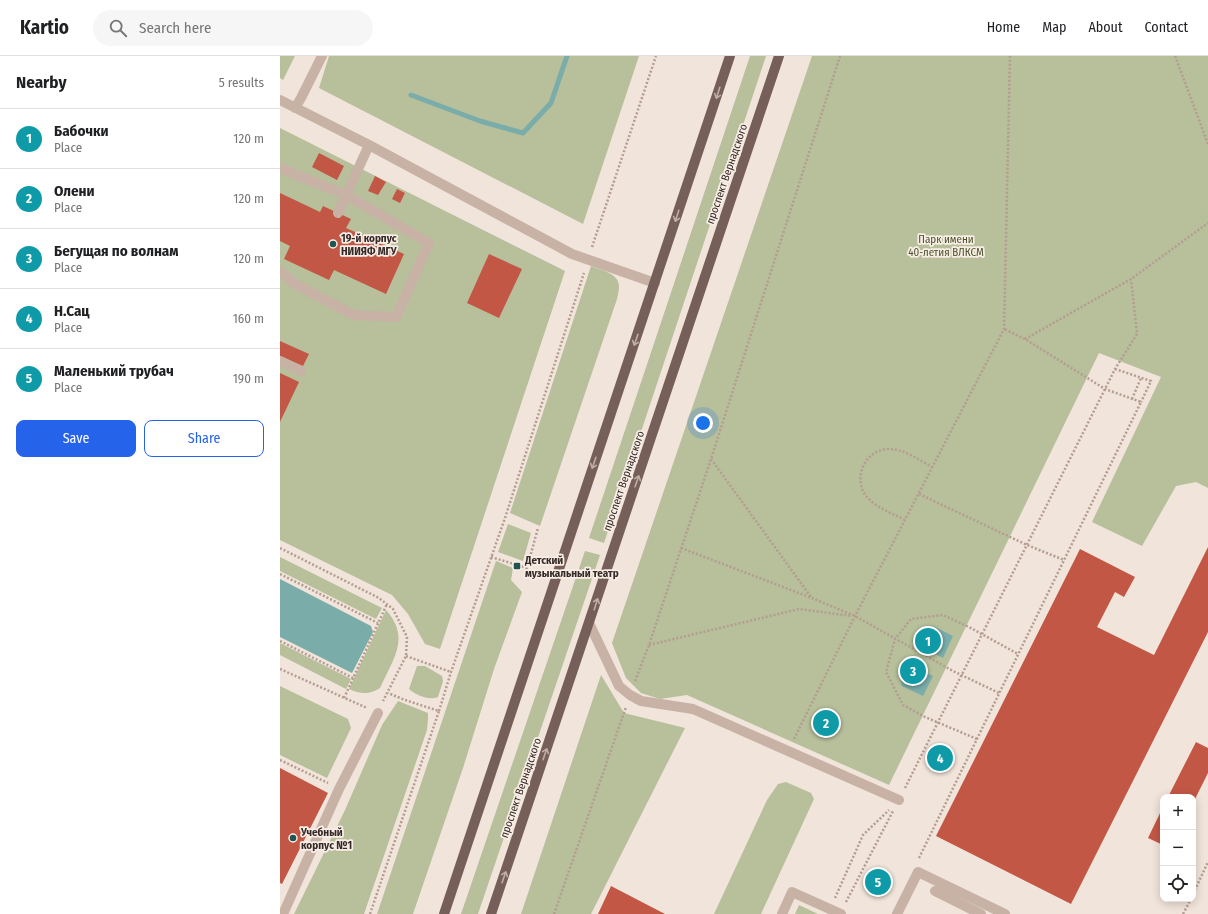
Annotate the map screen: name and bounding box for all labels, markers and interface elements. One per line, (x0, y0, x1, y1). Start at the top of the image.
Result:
search box (93, 10, 373, 46)
text: Kartio (20, 16, 69, 39)
icon: search (107, 17, 129, 39)
text: Search here (139, 19, 211, 37)
text: Home (987, 19, 1020, 36)
text: Map (1042, 19, 1066, 36)
text: About (1088, 19, 1123, 36)
text: Contact (1145, 19, 1188, 36)
text: Nearby (16, 72, 67, 93)
text: 5 results (219, 75, 264, 90)
one-way arrow (713, 87, 721, 99)
text: Бабочки (54, 122, 109, 140)
street label: проспект Вернадского (704, 122, 750, 226)
text: 1 (26, 131, 32, 146)
text: 120 m (233, 131, 264, 146)
text: Place (54, 140, 82, 155)
text: Олени (54, 182, 95, 200)
text: 2 (26, 191, 32, 206)
text: 120 m (233, 191, 264, 206)
text: Place (54, 200, 82, 215)
one-way arrow (672, 210, 680, 222)
place label: 19-й корпус НИИЯФ МГУ (341, 232, 397, 258)
park label: Парк имени 40-летия ВЛКСМ (908, 233, 984, 259)
marker: 19-й корпус НИИЯФ МГУ (328, 239, 338, 249)
text: Бегущая по волнам (54, 242, 179, 260)
text: 3 (26, 251, 32, 266)
text: 120 m (233, 251, 264, 266)
text: Place (54, 260, 82, 275)
text: Н.Сац (54, 302, 89, 320)
text: 4 (26, 311, 32, 326)
text: 160 m (233, 311, 264, 326)
text: Place (54, 320, 82, 335)
one-way arrow (631, 333, 639, 345)
text: Маленький трубач (54, 362, 174, 380)
text: 5 (26, 371, 32, 386)
text: 190 m (233, 371, 264, 386)
text: Place (54, 380, 82, 395)
your location (693, 413, 713, 433)
button: Save (16, 420, 136, 457)
button: Share (144, 420, 264, 457)
street label: проспект Вернадского (601, 429, 647, 533)
one-way arrow (590, 457, 598, 469)
one-way arrow (634, 474, 641, 487)
place label: Детский музыкальный театр (524, 554, 619, 580)
marker: Детский музыкальный театр (512, 561, 522, 571)
one-way arrow (592, 598, 600, 610)
pin: 1 (915, 626, 941, 656)
pin: 3 (900, 656, 926, 686)
pin: 2 (813, 708, 839, 738)
street label: проспект Вернадского (498, 736, 544, 840)
pin: 4 (927, 743, 953, 773)
one-way arrow (542, 747, 549, 760)
map controls (1160, 794, 1196, 902)
button: + (1160, 794, 1196, 830)
place label: Учебный корпус №1 (300, 826, 352, 852)
button: − (1160, 830, 1196, 866)
marker: Учебный корпус №1 (288, 833, 298, 843)
button: locate (1160, 866, 1196, 902)
pin: 5 (865, 867, 891, 897)
one-way arrow (501, 871, 508, 884)

